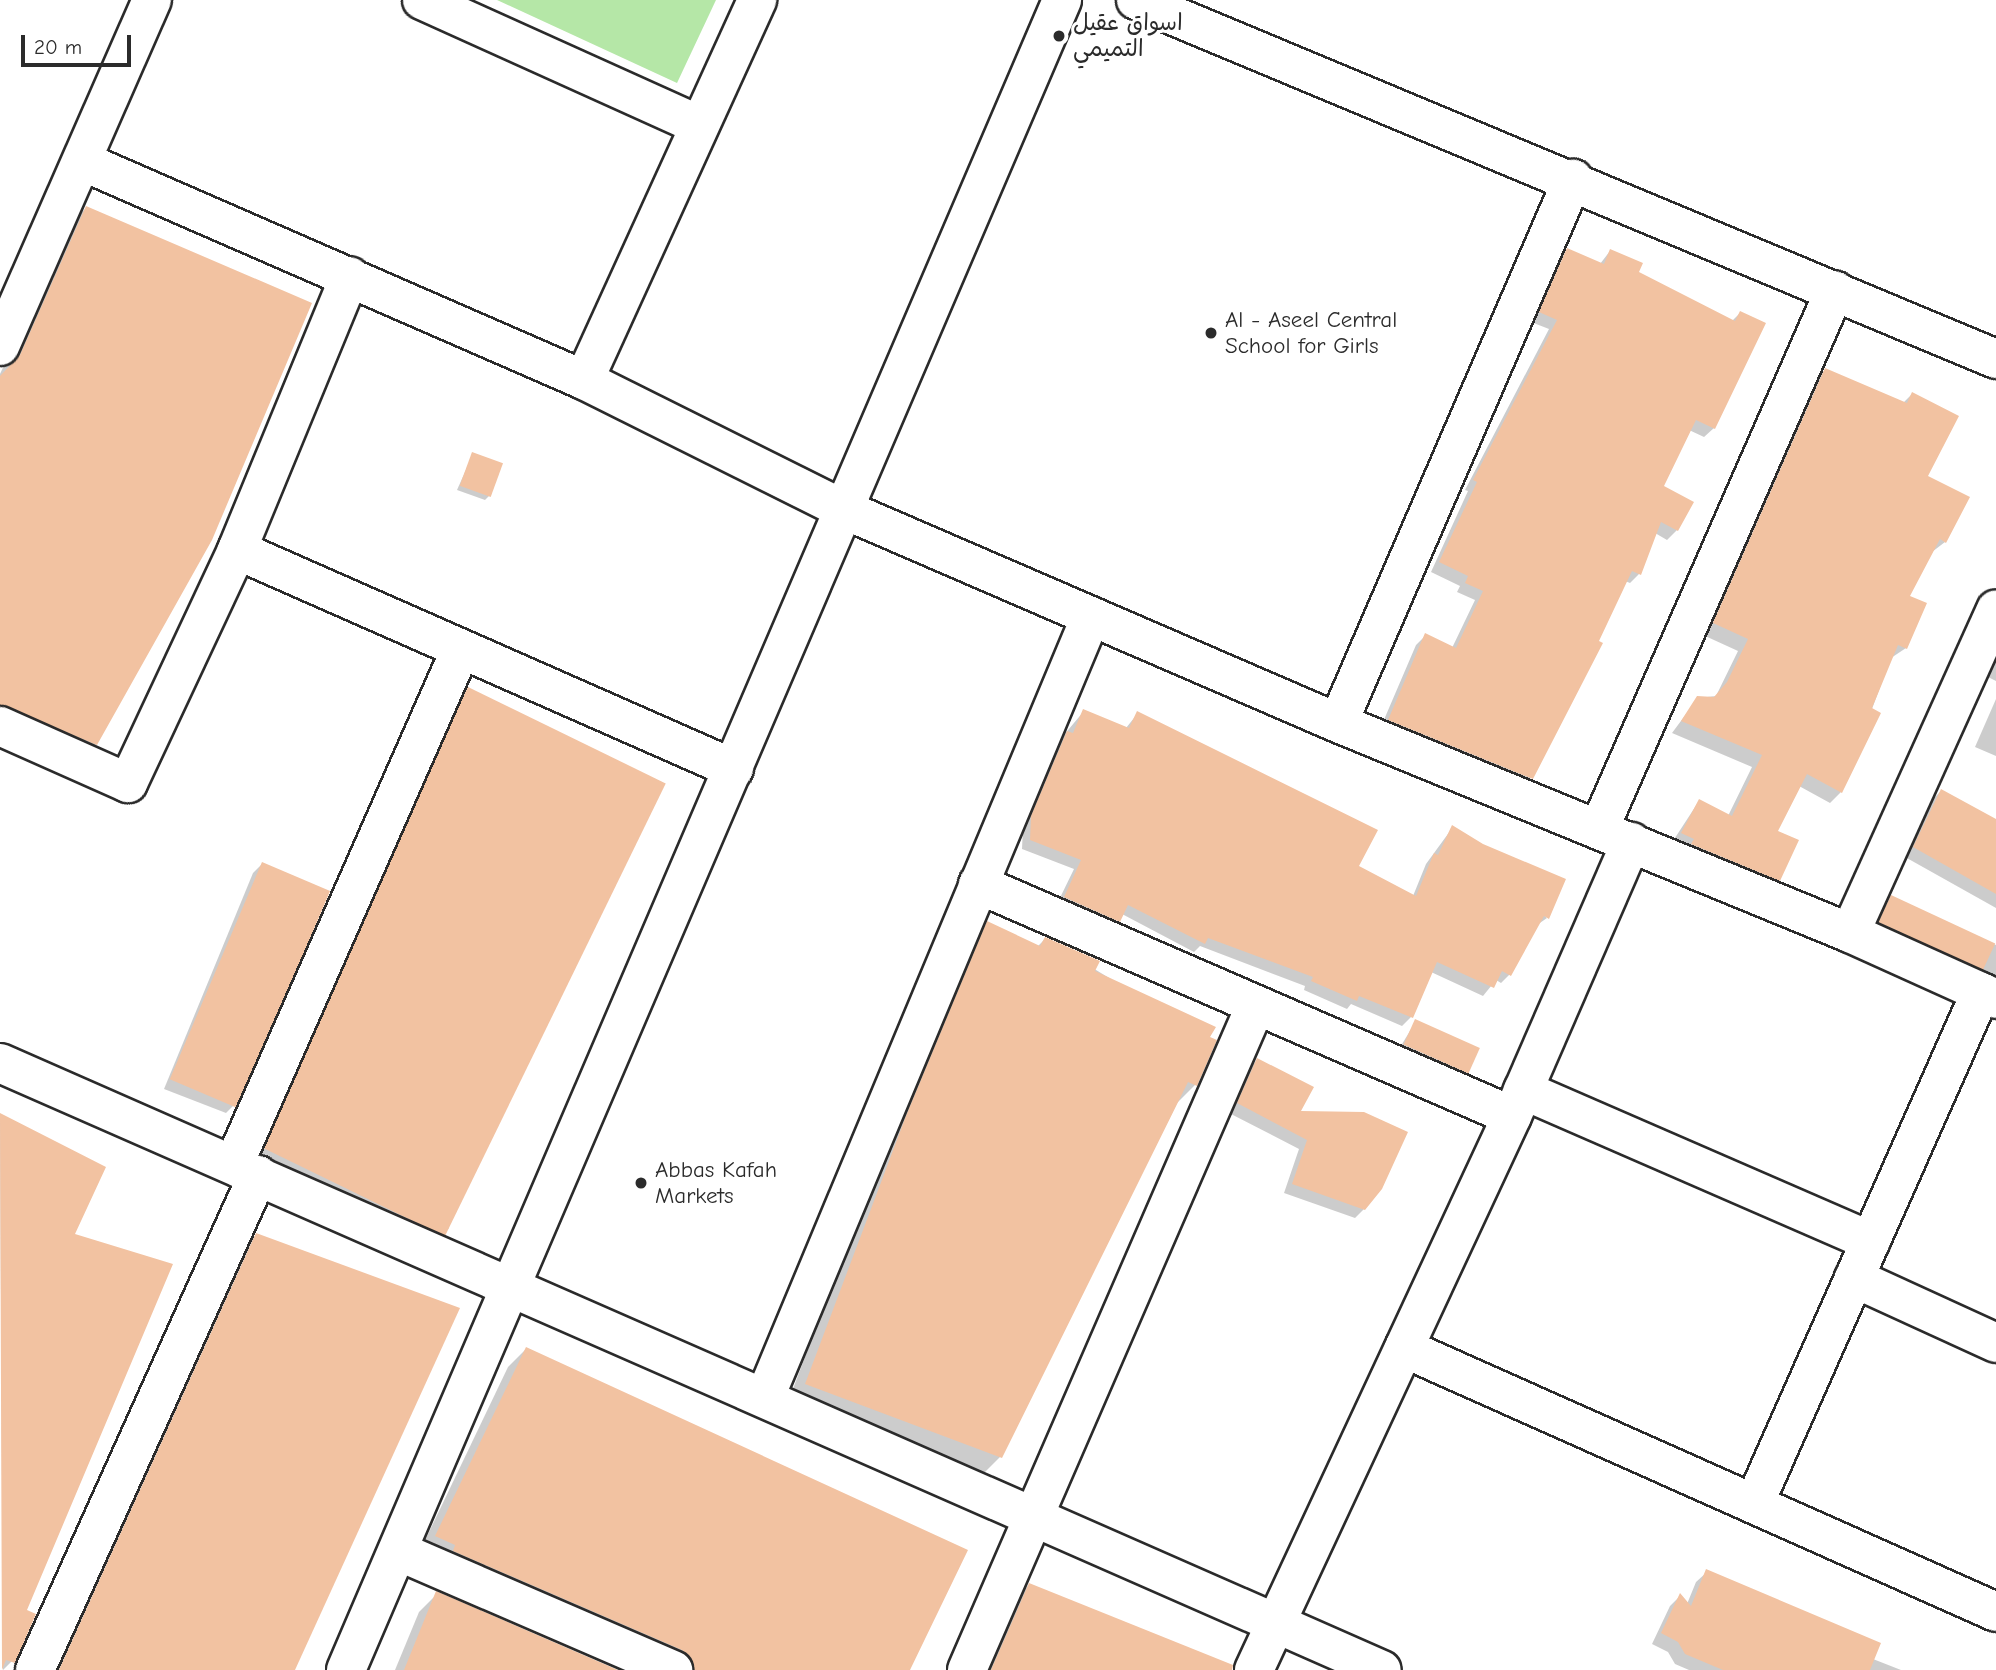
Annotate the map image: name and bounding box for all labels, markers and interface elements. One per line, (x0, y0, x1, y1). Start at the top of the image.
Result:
place label: اسواق عقيل التميمي (1073, 9, 1183, 63)
scale bar (24, 21, 135, 65)
marker: اسواق عقيل التميمي (1051, 28, 1067, 44)
text: 20 m (34, 35, 82, 59)
place label: Al - Aseel Central School for Girls (1225, 306, 1397, 360)
marker: Al - Aseel Central School for Girls (1203, 325, 1219, 341)
place label: Abbas Kafah Markets (655, 1156, 777, 1210)
marker: Abbas Kafah Markets (633, 1175, 649, 1191)

